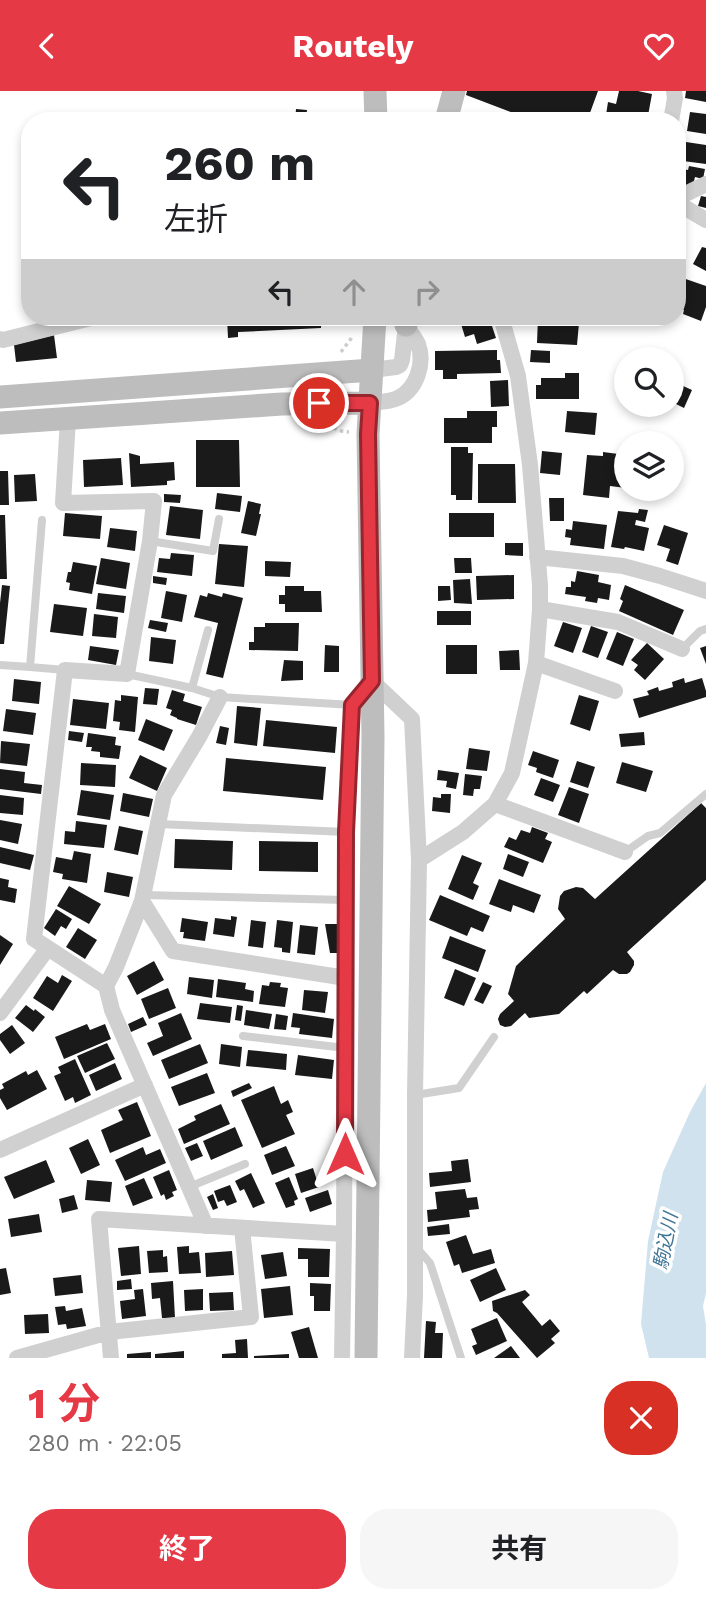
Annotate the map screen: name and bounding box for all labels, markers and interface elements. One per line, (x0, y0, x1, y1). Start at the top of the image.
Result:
icon: back (28, 27, 66, 65)
text: Routely (292, 27, 414, 65)
icon: heart (640, 27, 678, 65)
text: 260 m (164, 134, 315, 192)
icon: left (49, 140, 140, 231)
text: 左折 (164, 200, 228, 238)
icon: left (262, 273, 300, 311)
icon: ahead (335, 273, 373, 311)
icon: right (408, 273, 446, 311)
map controls (614, 347, 684, 501)
button: search (614, 347, 684, 417)
pin (289, 373, 349, 433)
icon: arrive (300, 384, 338, 422)
button: layers (614, 431, 684, 501)
position arrow (308, 1117, 382, 1191)
water label: 駒込川 (649, 1209, 683, 1271)
text: 1 分 (28, 1379, 100, 1428)
button: close (604, 1381, 678, 1455)
text: 280 m · 22:05 (28, 1430, 182, 1457)
button: 終了 (28, 1509, 346, 1589)
button: 共有 (360, 1509, 678, 1589)

